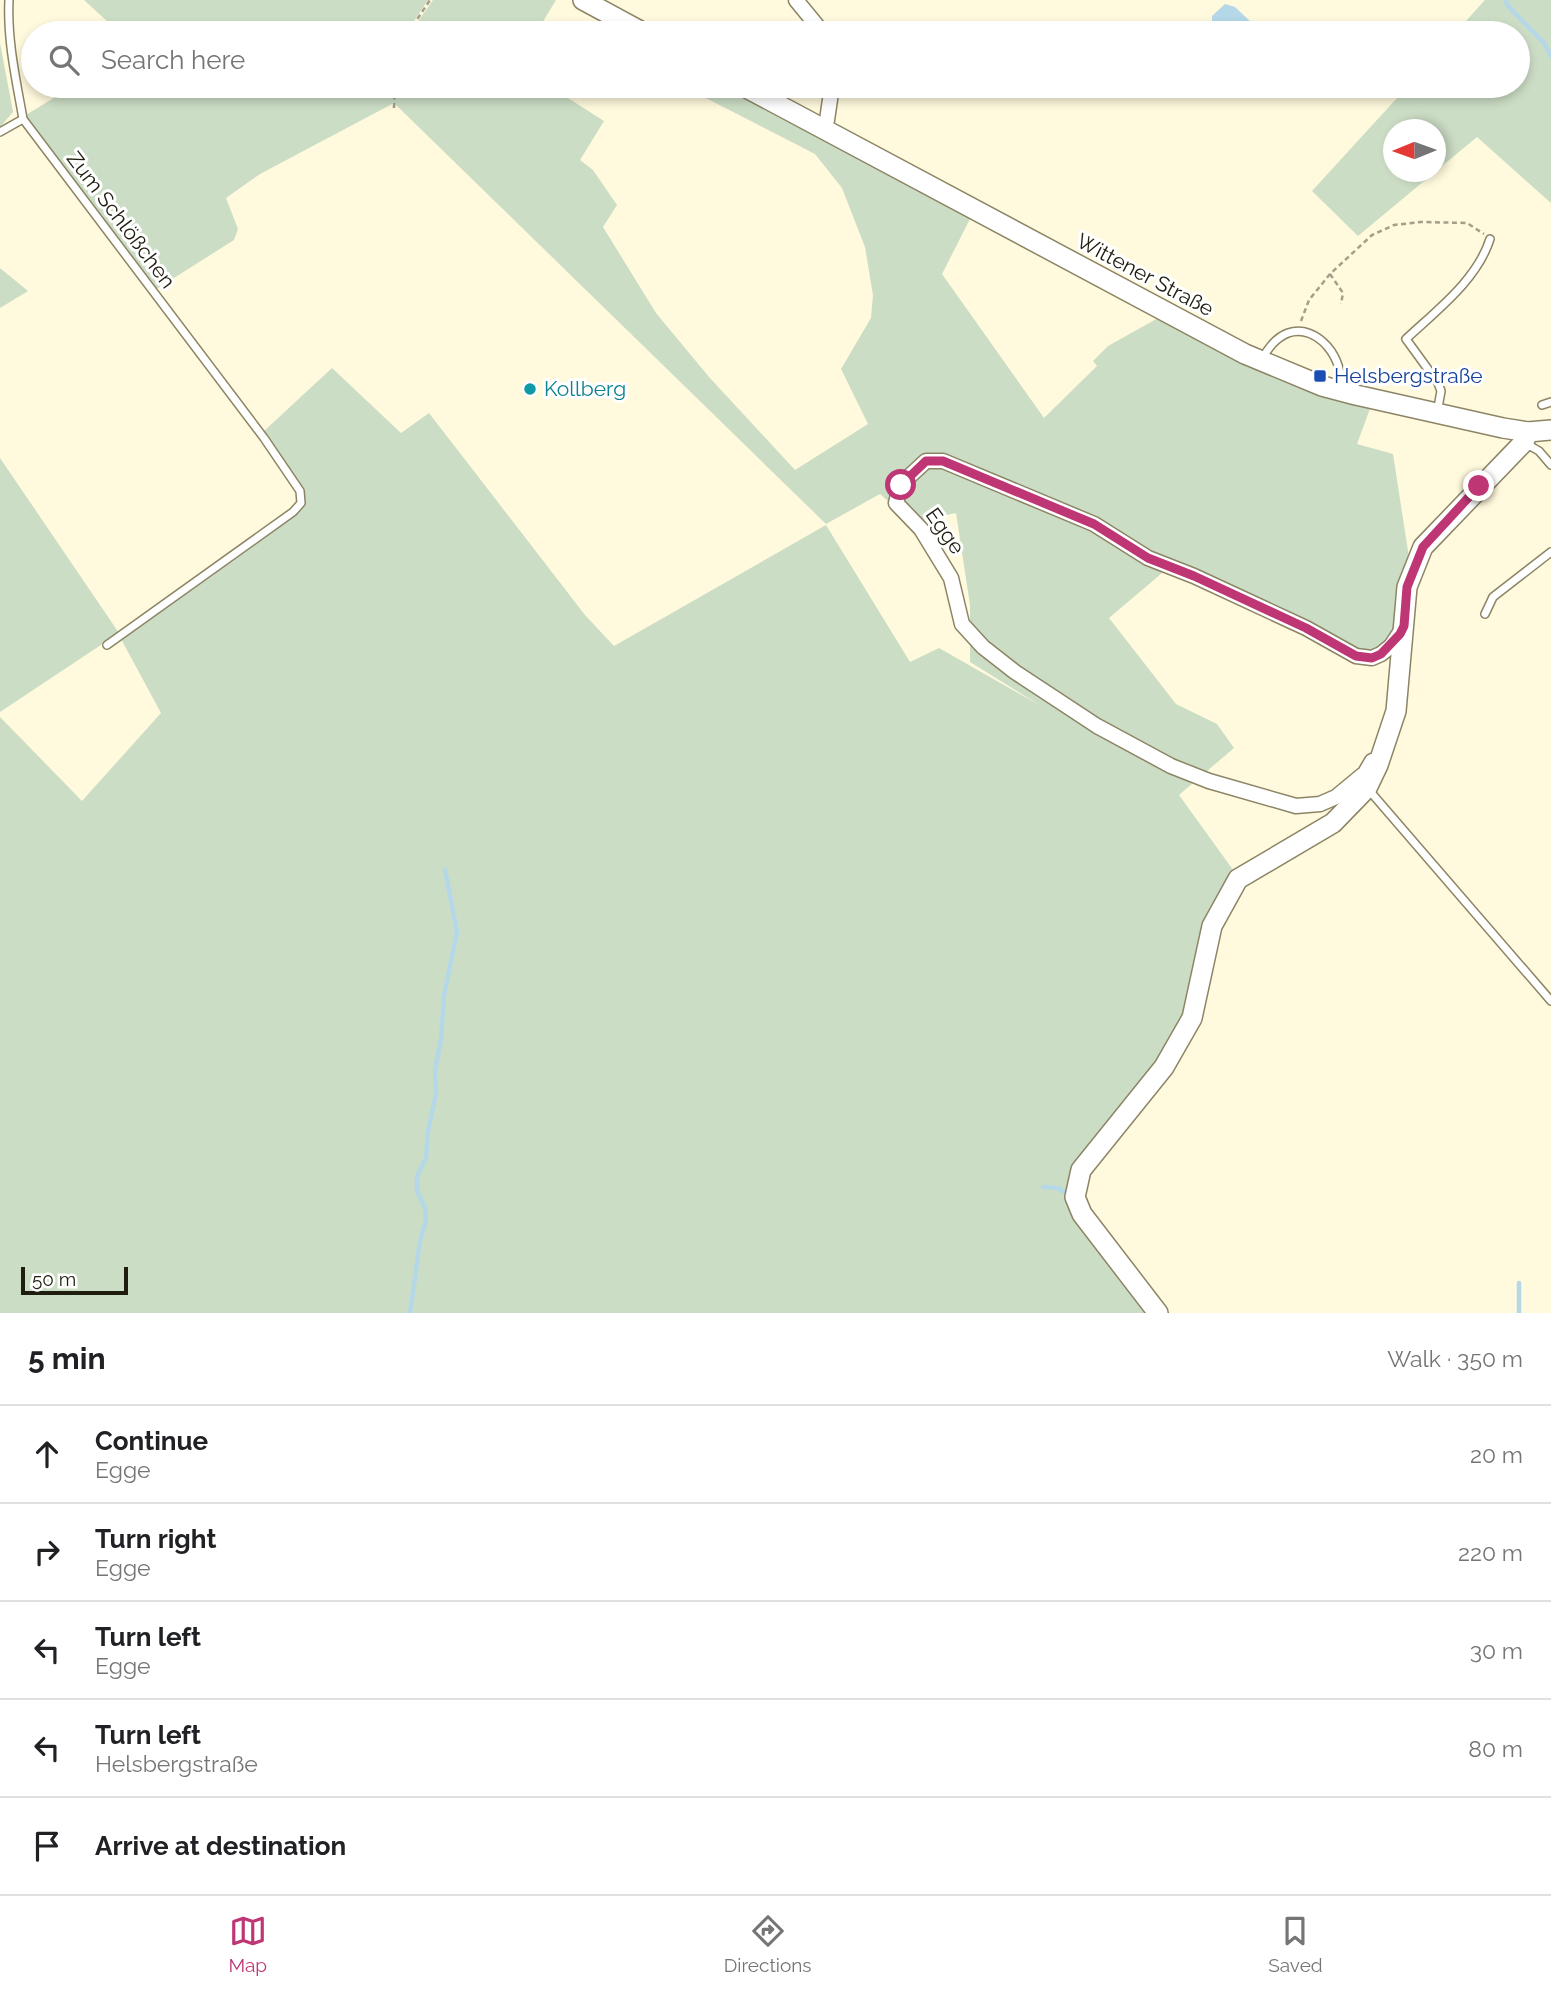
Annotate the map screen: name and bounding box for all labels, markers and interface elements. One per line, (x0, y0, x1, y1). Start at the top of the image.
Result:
search box (21, 21, 1530, 98)
icon: search (45, 41, 83, 79)
text: Search here (101, 45, 245, 75)
north arrow (1383, 119, 1446, 182)
street label: Zum Schlößchen (62, 146, 181, 293)
street label: Wittener Straße (1072, 228, 1218, 321)
place label: Helsbergstraße (1334, 363, 1483, 388)
marker: Helsbergstraße (1312, 368, 1328, 384)
place label: Kollberg (544, 376, 626, 401)
marker: Kollberg (522, 381, 538, 397)
route start (885, 469, 916, 500)
route end (1463, 470, 1494, 501)
street label: Egge (921, 503, 970, 559)
scale bar (21, 1264, 128, 1296)
text: 50 m (32, 1268, 76, 1290)
text: 5 min (28, 1341, 106, 1376)
text: Walk · 350 m (1387, 1345, 1523, 1372)
text: Continue (95, 1426, 208, 1456)
icon: ahead (28, 1435, 66, 1473)
text: 20 m (1470, 1441, 1523, 1468)
text: Egge (95, 1456, 151, 1483)
text: Turn right (95, 1524, 216, 1554)
icon: right (28, 1533, 66, 1571)
text: 220 m (1458, 1539, 1523, 1566)
text: Egge (95, 1554, 151, 1581)
text: Turn left (95, 1622, 201, 1652)
icon: left (28, 1631, 66, 1669)
text: 30 m (1470, 1637, 1523, 1664)
text: Egge (95, 1652, 151, 1679)
text: Turn left (95, 1720, 201, 1750)
icon: left (28, 1729, 66, 1767)
text: 80 m (1468, 1735, 1523, 1762)
text: Helsbergstraße (95, 1750, 258, 1777)
icon: arrive (28, 1827, 66, 1865)
text: Arrive at destination (95, 1831, 346, 1861)
tab: Map (228, 1912, 267, 1976)
tab: Directions (724, 1912, 812, 1976)
tab: Saved (1268, 1912, 1323, 1976)

